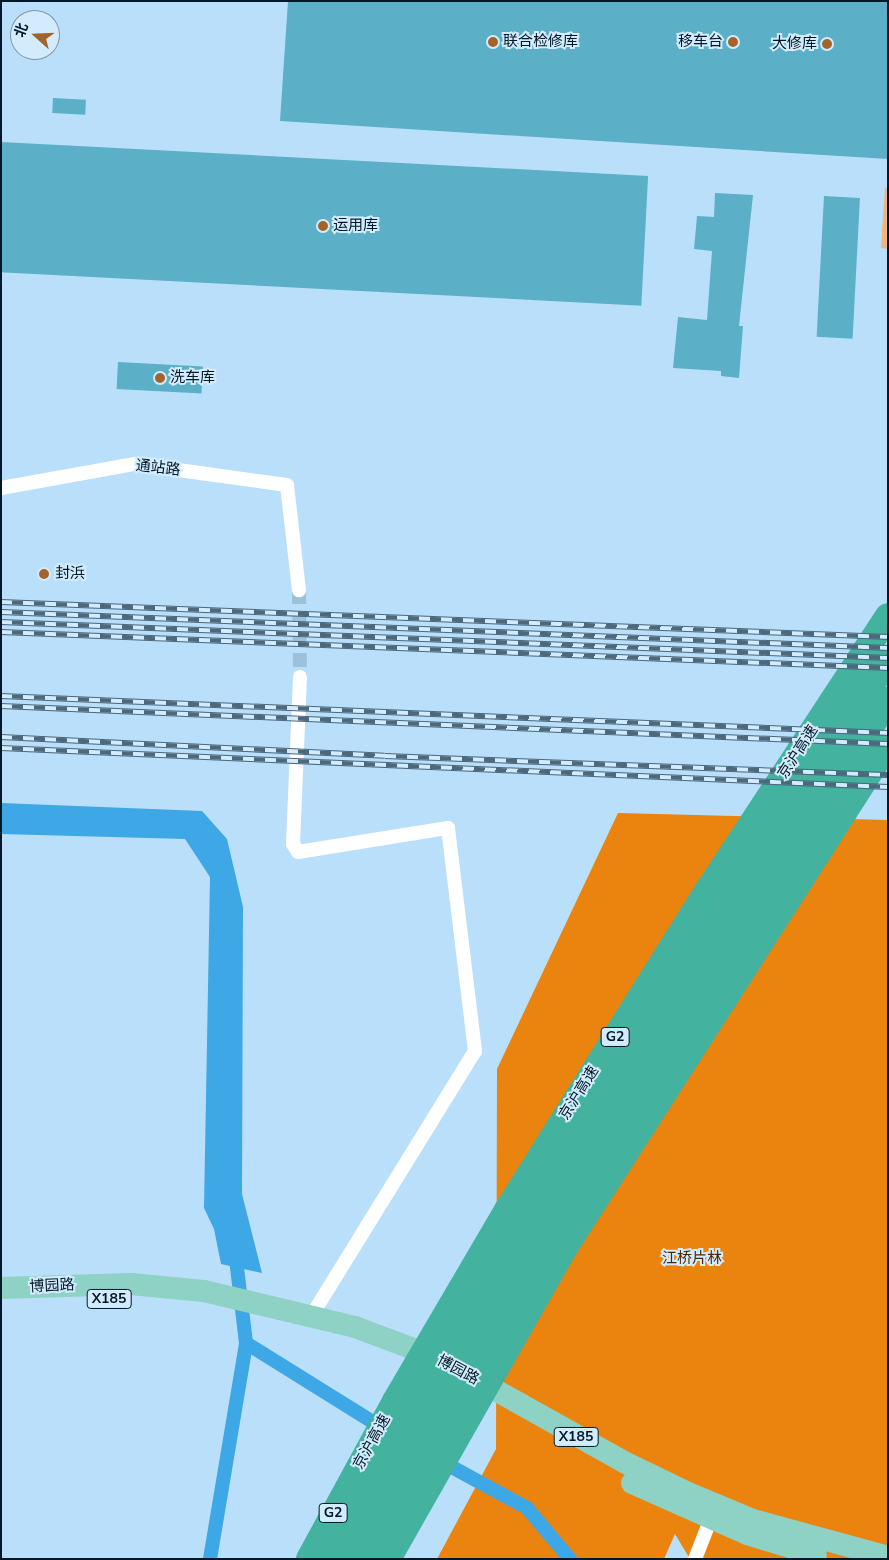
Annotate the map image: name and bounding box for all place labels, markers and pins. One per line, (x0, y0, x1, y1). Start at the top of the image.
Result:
place label: 联合检修库 (503, 33, 578, 51)
place label: 移车台 (678, 33, 723, 51)
place label: 大修库 (772, 35, 817, 53)
marker: 联合检修库 (487, 36, 499, 48)
marker: 移车台 (727, 36, 739, 48)
marker: 大修库 (821, 38, 833, 50)
place label: 运用库 (333, 217, 378, 235)
marker: 运用库 (317, 220, 329, 232)
place label: 洗车库 (170, 369, 215, 387)
marker: 洗车库 (154, 372, 166, 384)
place label: 封浜 (55, 565, 85, 583)
marker: 封浜 (37, 567, 51, 581)

